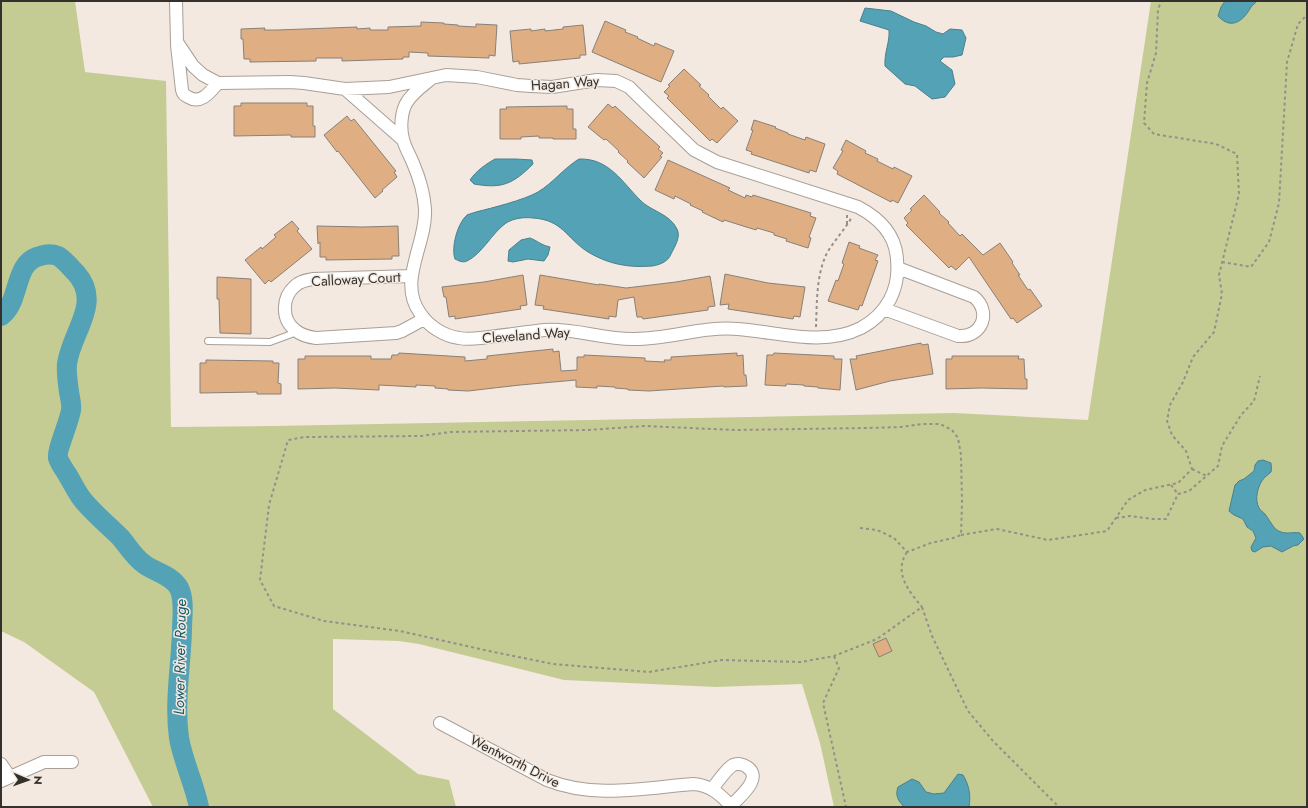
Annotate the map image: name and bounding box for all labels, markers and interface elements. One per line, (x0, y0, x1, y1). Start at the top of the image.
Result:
street label: Hagan Way (530, 71, 601, 95)
street label: Calloway Court (311, 267, 402, 291)
street label: Cleveland Way (482, 322, 571, 348)
water label: Lower River Rouge (168, 599, 192, 715)
street label: Wentworth Drive (467, 730, 563, 792)
north arrow (8, 760, 48, 800)
text: N (30, 776, 46, 785)

